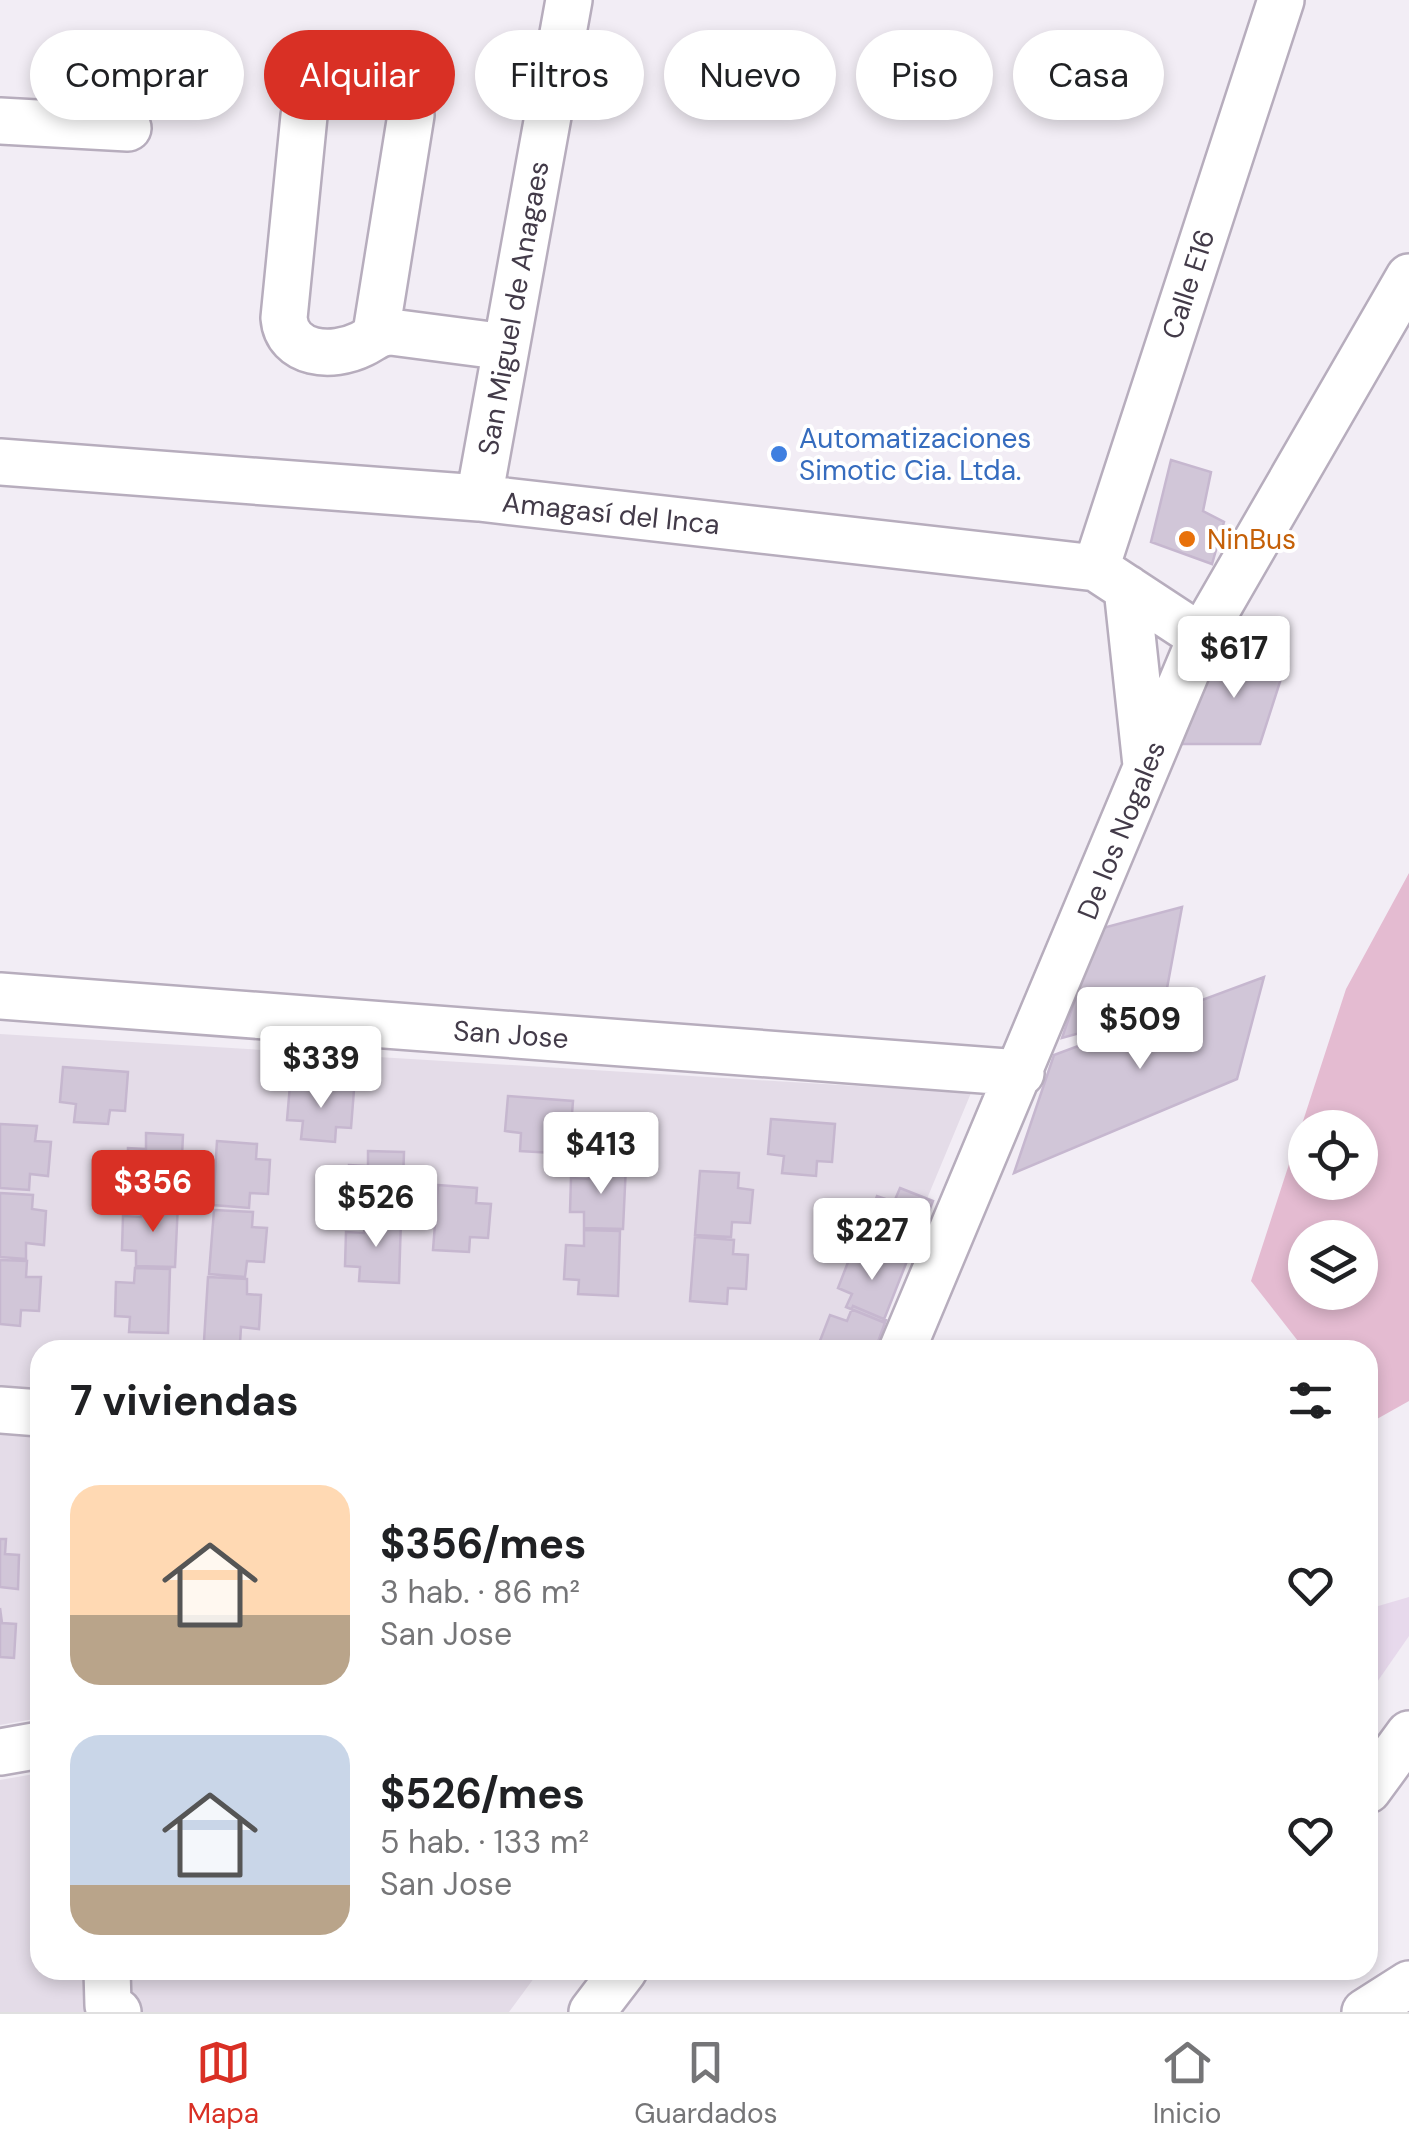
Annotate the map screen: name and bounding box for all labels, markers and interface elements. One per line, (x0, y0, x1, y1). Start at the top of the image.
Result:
chip: Comprar (30, 30, 244, 120)
chip: Alquilar (264, 30, 455, 120)
chip: Filtros (475, 30, 644, 120)
chip: Nuevo (664, 30, 836, 120)
chip: Piso (856, 30, 993, 120)
chip: Casa (1013, 30, 1164, 120)
street label: San Miguel de Anagaes (469, 158, 558, 458)
street label: Calle E16 (1153, 225, 1224, 344)
place label: Automatizaciones Simotic Cia. Ltda. (799, 420, 1031, 489)
marker: Automatizaciones Simotic Cia. Ltda. (768, 443, 790, 465)
street label: Amagasí del Inca (500, 484, 721, 543)
place label: NinBus (1207, 521, 1296, 558)
marker: NinBus (1176, 528, 1198, 550)
pin: $617 (1175, 616, 1293, 701)
text: $617 (1200, 627, 1268, 669)
street label: De los Nogales (1069, 735, 1174, 925)
pin: $509 (1081, 987, 1199, 1072)
text: $509 (1099, 998, 1181, 1040)
street label: San Jose (452, 1012, 570, 1057)
pin: $339 (262, 1026, 380, 1111)
text: $339 (282, 1037, 360, 1079)
map controls (1288, 1110, 1378, 1310)
button: locate (1288, 1110, 1378, 1200)
pin: $413 (542, 1112, 660, 1197)
text: $413 (565, 1123, 637, 1165)
pin: $356 (94, 1150, 212, 1235)
text: $356 (114, 1161, 192, 1203)
pin: $526 (317, 1165, 435, 1250)
text: $526 (337, 1176, 415, 1218)
pin: $227 (813, 1198, 931, 1283)
text: $227 (835, 1209, 909, 1251)
button: layers (1288, 1220, 1378, 1310)
text: 7 viviendas (70, 1373, 299, 1428)
icon: filters (1283, 1373, 1338, 1428)
text: $356/mes (380, 1516, 586, 1571)
icon: home (150, 1525, 270, 1645)
icon: heart (1283, 1558, 1338, 1613)
text: 3 hab. · 86 m² (380, 1571, 580, 1613)
text: San Jose (380, 1613, 512, 1655)
text: $526/mes (380, 1766, 585, 1821)
icon: home (150, 1775, 270, 1895)
icon: heart (1283, 1808, 1338, 1863)
text: 5 hab. · 133 m² (380, 1821, 589, 1863)
text: San Jose (380, 1863, 512, 1905)
tab: Mapa (188, 2035, 259, 2132)
tab: Guardados (634, 2035, 778, 2132)
tab: Inicio (1153, 2035, 1221, 2132)

